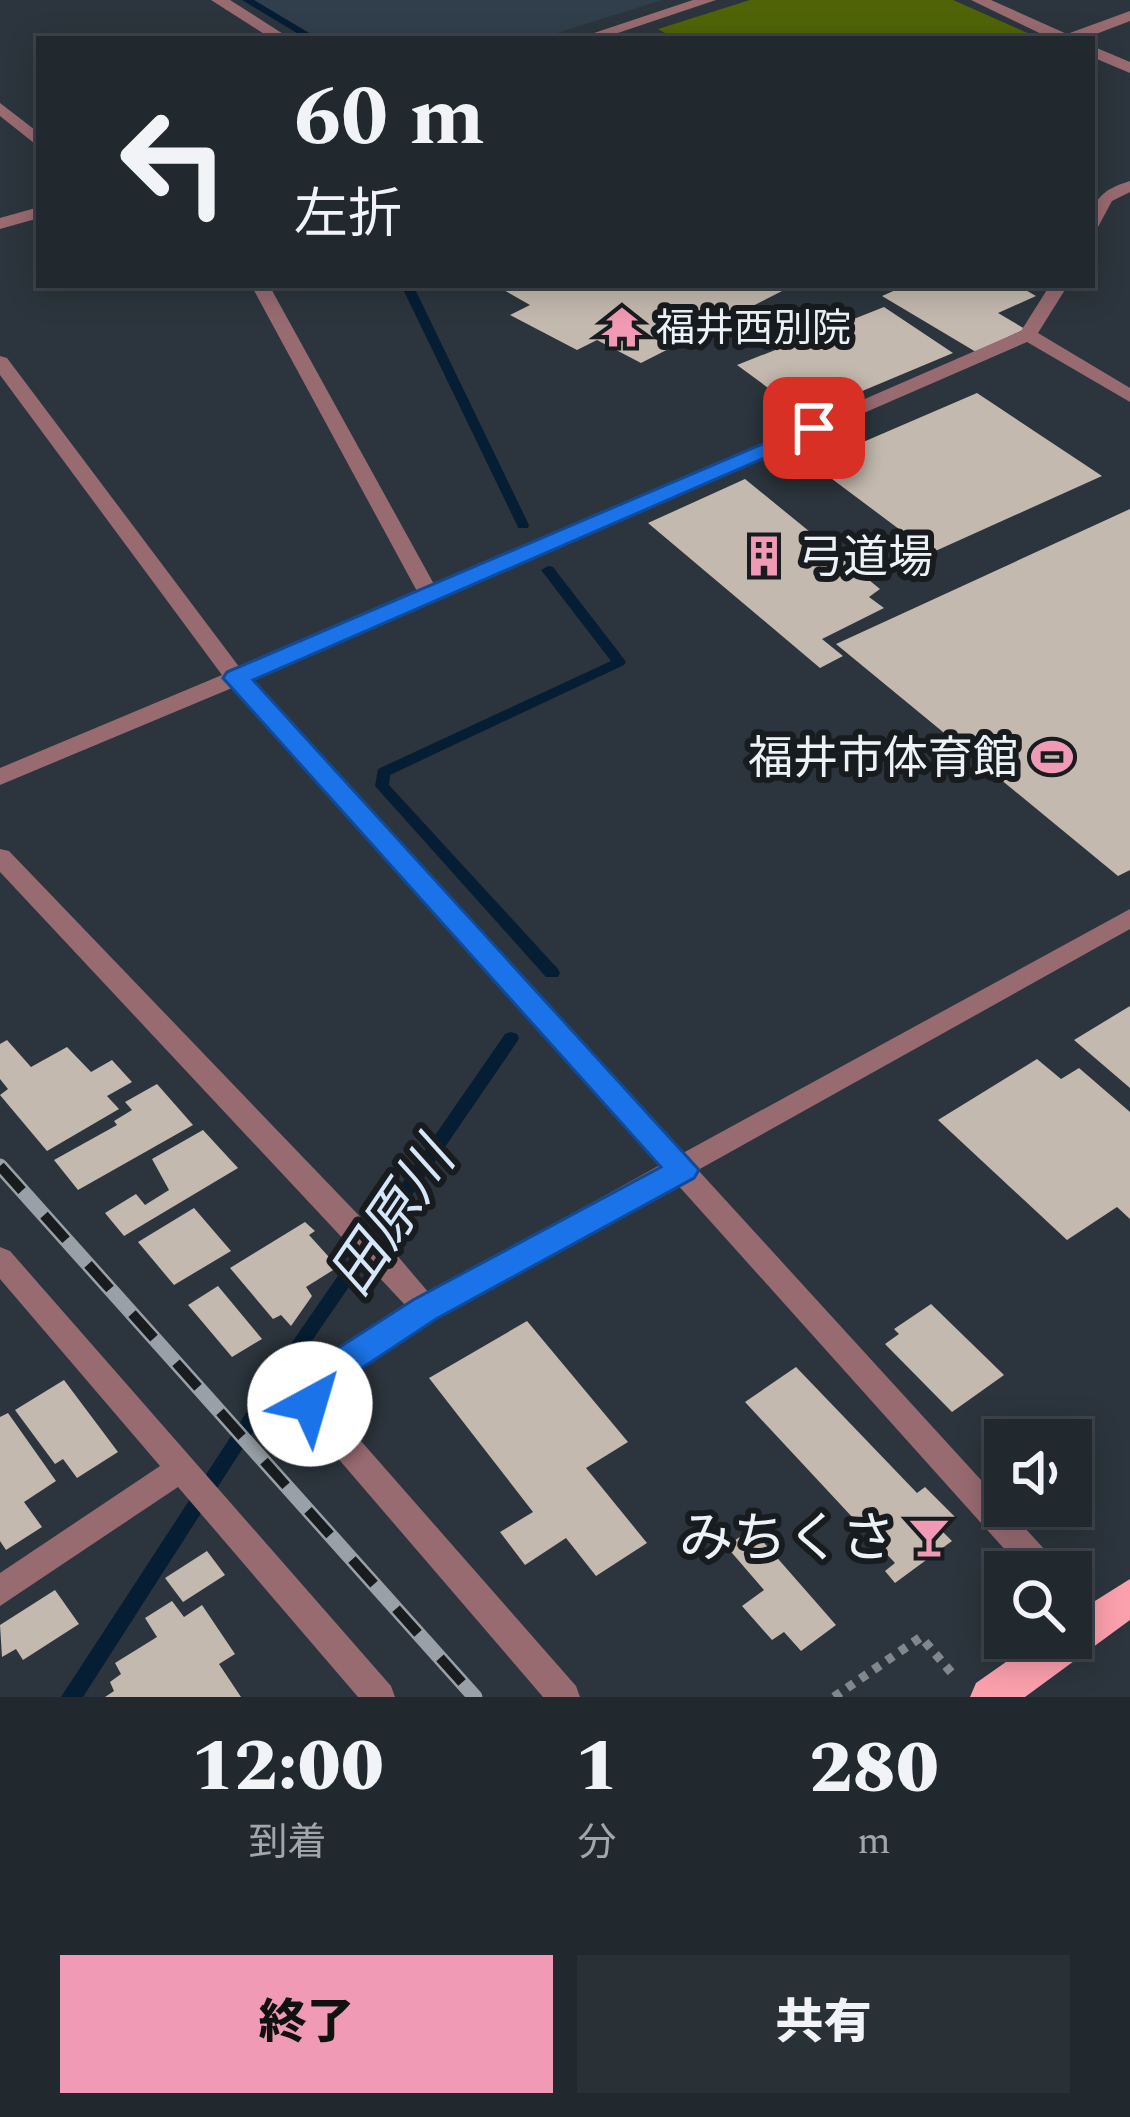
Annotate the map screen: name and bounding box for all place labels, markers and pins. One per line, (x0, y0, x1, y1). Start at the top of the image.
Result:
place label: 福井西別院 (656, 300, 851, 359)
temple icon: 福井西別院 (599, 304, 645, 350)
pin (763, 377, 865, 479)
place label: 弓道場 (798, 524, 933, 593)
building icon: 弓道場 (741, 533, 787, 579)
place label: 福井市体育館 (748, 725, 1018, 794)
sports icon: 福井市体育館 (1029, 734, 1075, 780)
place label: みちくさ (679, 1499, 895, 1581)
bar icon: みちくさ (906, 1514, 952, 1560)

